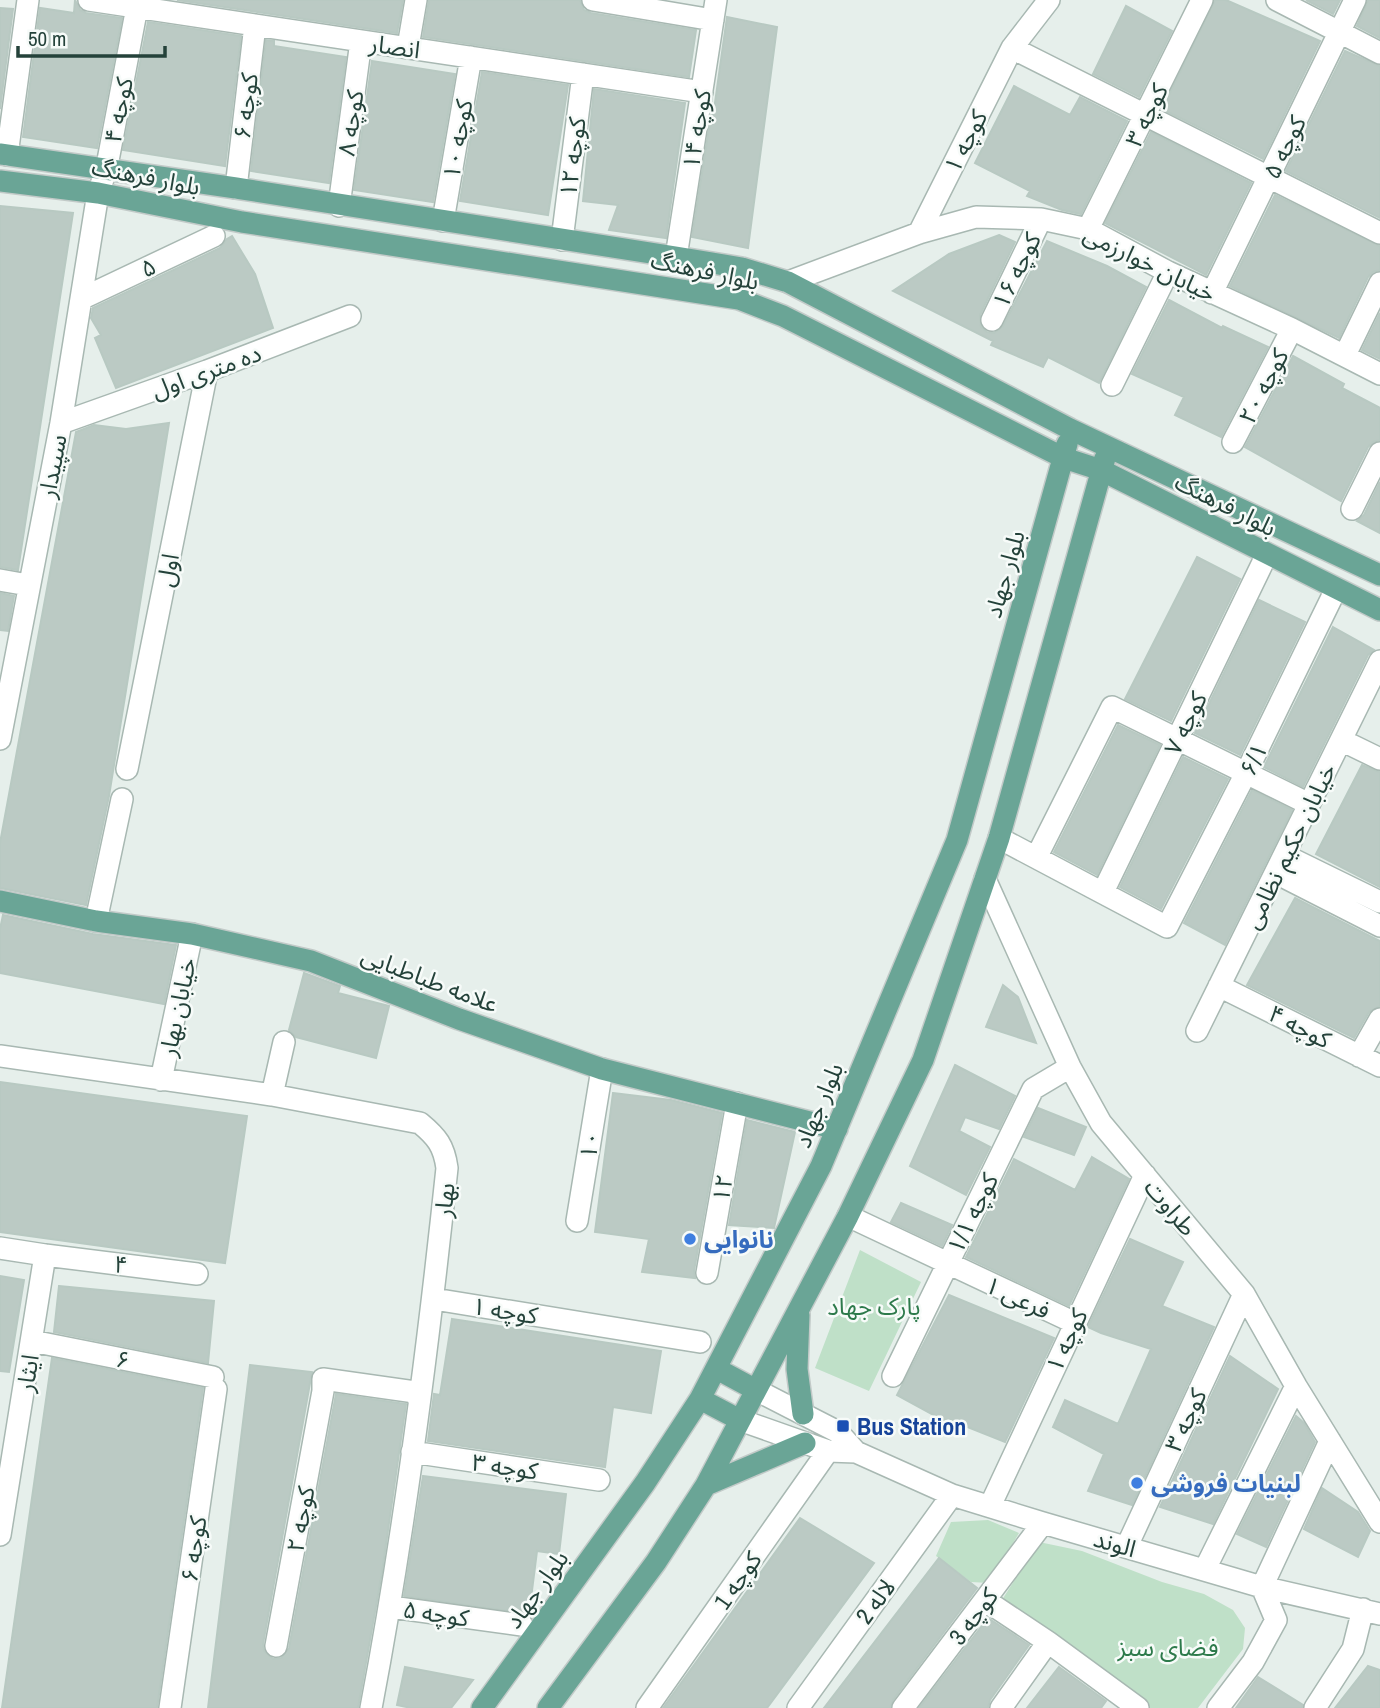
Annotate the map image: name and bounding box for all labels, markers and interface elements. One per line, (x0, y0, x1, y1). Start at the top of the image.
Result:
scale bar (18, 14, 164, 58)
text: 50 m (28, 24, 66, 53)
street label: انصار (367, 26, 422, 65)
street label: کوچه ۶ (225, 70, 265, 141)
street label: کوچه ۴ (96, 73, 140, 146)
street label: کوچه ۳ (1117, 77, 1175, 152)
street label: کوچه ۱۴ (674, 86, 718, 171)
street label: کوچه ۸ (330, 87, 371, 158)
street label: کوچه ۱۰ (434, 96, 480, 181)
street label: کوچه ۱ (936, 103, 995, 178)
street label: کوچه ۵ (1255, 109, 1313, 184)
street label: کوچه ۱۲ (551, 114, 593, 199)
street label: بلوار فرهنگ (89, 150, 203, 202)
street label: خیابان خوارزمی (1078, 217, 1222, 309)
street label: کوچه ۱۶ (984, 226, 1048, 313)
street label: بلوار فرهنگ (648, 243, 762, 297)
street label: ۵ (135, 250, 161, 284)
street label: ده متری اول (147, 336, 265, 406)
street label: کوچه ۲۰ (1231, 342, 1296, 429)
street label: سپیدار (30, 432, 74, 501)
street label: بلوار فرهنگ (1170, 465, 1282, 543)
street label: بلوار جهاد (976, 526, 1032, 622)
street label: اول (148, 551, 186, 589)
street label: کوچه ۷ (1156, 685, 1214, 760)
street label: ۶/۱ (1231, 737, 1275, 781)
street label: خیابان حکیم نظامی (1235, 758, 1345, 935)
street label: علامه طباطبایی (357, 938, 503, 1020)
street label: خیابان بهار (151, 955, 203, 1060)
street label: کوچه ۴ (1263, 997, 1338, 1056)
street label: بلوار جهاد (786, 1057, 850, 1153)
street label: ۱۰ (571, 1129, 607, 1161)
street label: کوچه ۱/۱ (939, 1167, 1006, 1258)
street label: ۱۲ (704, 1172, 740, 1204)
street label: طراوت (1138, 1172, 1204, 1242)
street label: بهار (426, 1181, 462, 1220)
place label: نانوایی (704, 1223, 774, 1255)
marker: نانوایی (682, 1231, 698, 1247)
street label: ۴ (112, 1247, 130, 1281)
street label: فرعی ۱ (980, 1268, 1056, 1326)
street label: کوچه ۱ (470, 1289, 541, 1331)
park label: پارک جهاد (827, 1290, 921, 1322)
street label: کوچه ۱ (1038, 1302, 1095, 1377)
street label: ۶ (113, 1342, 133, 1376)
street label: ایثار (8, 1352, 46, 1395)
street label: کوچه ۳ (1157, 1382, 1214, 1457)
place label: Bus Station (857, 1410, 966, 1442)
marker: Bus Station (835, 1418, 851, 1434)
street label: کوچه ۳ (470, 1446, 541, 1487)
place label: لبنیات فروشی (1151, 1467, 1301, 1499)
marker: لبنیات فروشی (1129, 1475, 1145, 1491)
street label: کوچه ۲ (278, 1483, 322, 1554)
street label: کوچه ۶ (173, 1513, 214, 1584)
street label: الوند (1090, 1522, 1140, 1564)
street label: بلوار جهاد (497, 1543, 575, 1635)
street label: کوچه 1 (706, 1544, 769, 1615)
street label: لاله 2 (848, 1572, 902, 1630)
street label: کوچه 3 (941, 1580, 1006, 1651)
street label: کوچه ۵ (401, 1593, 472, 1634)
park label: فضای سبز (1117, 1631, 1218, 1663)

